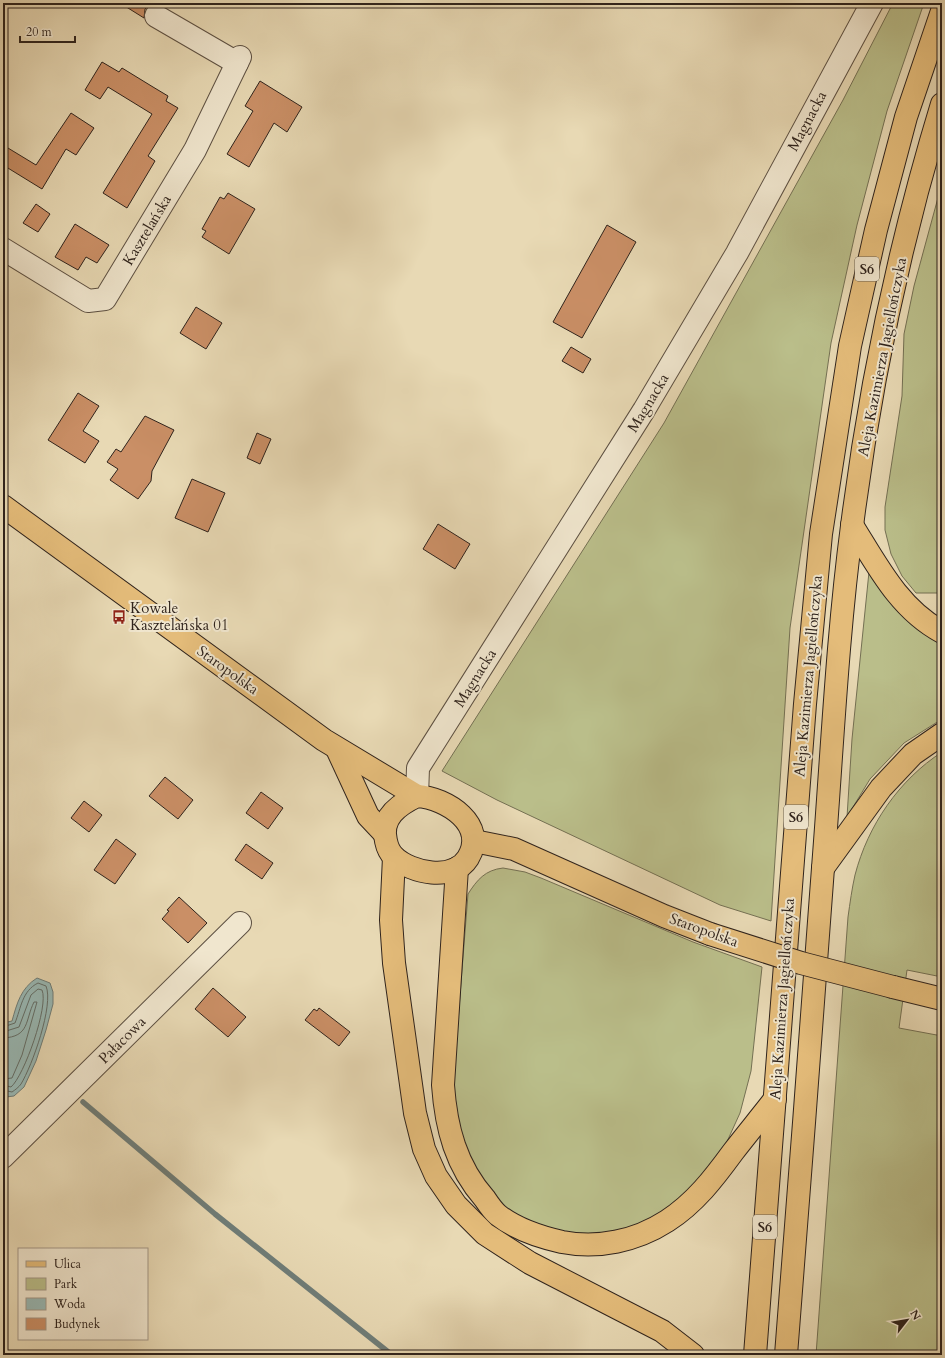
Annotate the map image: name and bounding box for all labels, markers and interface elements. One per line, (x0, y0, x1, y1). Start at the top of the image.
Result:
scale bar (20, 18, 75, 44)
text: 20 m (26, 24, 53, 40)
street label: Magnacka (783, 87, 831, 155)
street label: Kasztelańska (118, 190, 176, 269)
street label: Aleja Kazimierza Jagiellończyka (853, 255, 911, 458)
road number: S6 (855, 257, 879, 281)
street label: Magnacka (623, 369, 674, 436)
street label: Aleja Kazimierza Jagiellończyka (789, 574, 827, 778)
place label: Kowale Kasztelańska 01 (130, 598, 229, 635)
bus stop icon: Kowale Kasztelańska 01 (111, 609, 127, 625)
street label: Staropolska (193, 641, 263, 699)
street label: Magnacka (449, 645, 501, 711)
road number: S6 (784, 805, 808, 829)
street label: Aleja Kazimierza Jagiellończyka (765, 897, 799, 1101)
street label: Staropolska (667, 908, 742, 952)
street label: Pałacowa (94, 1012, 150, 1068)
road number: S6 (753, 1215, 777, 1239)
legend (18, 1248, 148, 1340)
text: Ulica (54, 1256, 82, 1272)
text: Park (54, 1276, 78, 1292)
text: Woda (53, 1296, 86, 1312)
north arrow (887, 1300, 927, 1340)
text: N (906, 1307, 924, 1323)
text: Budynek (54, 1316, 101, 1332)

